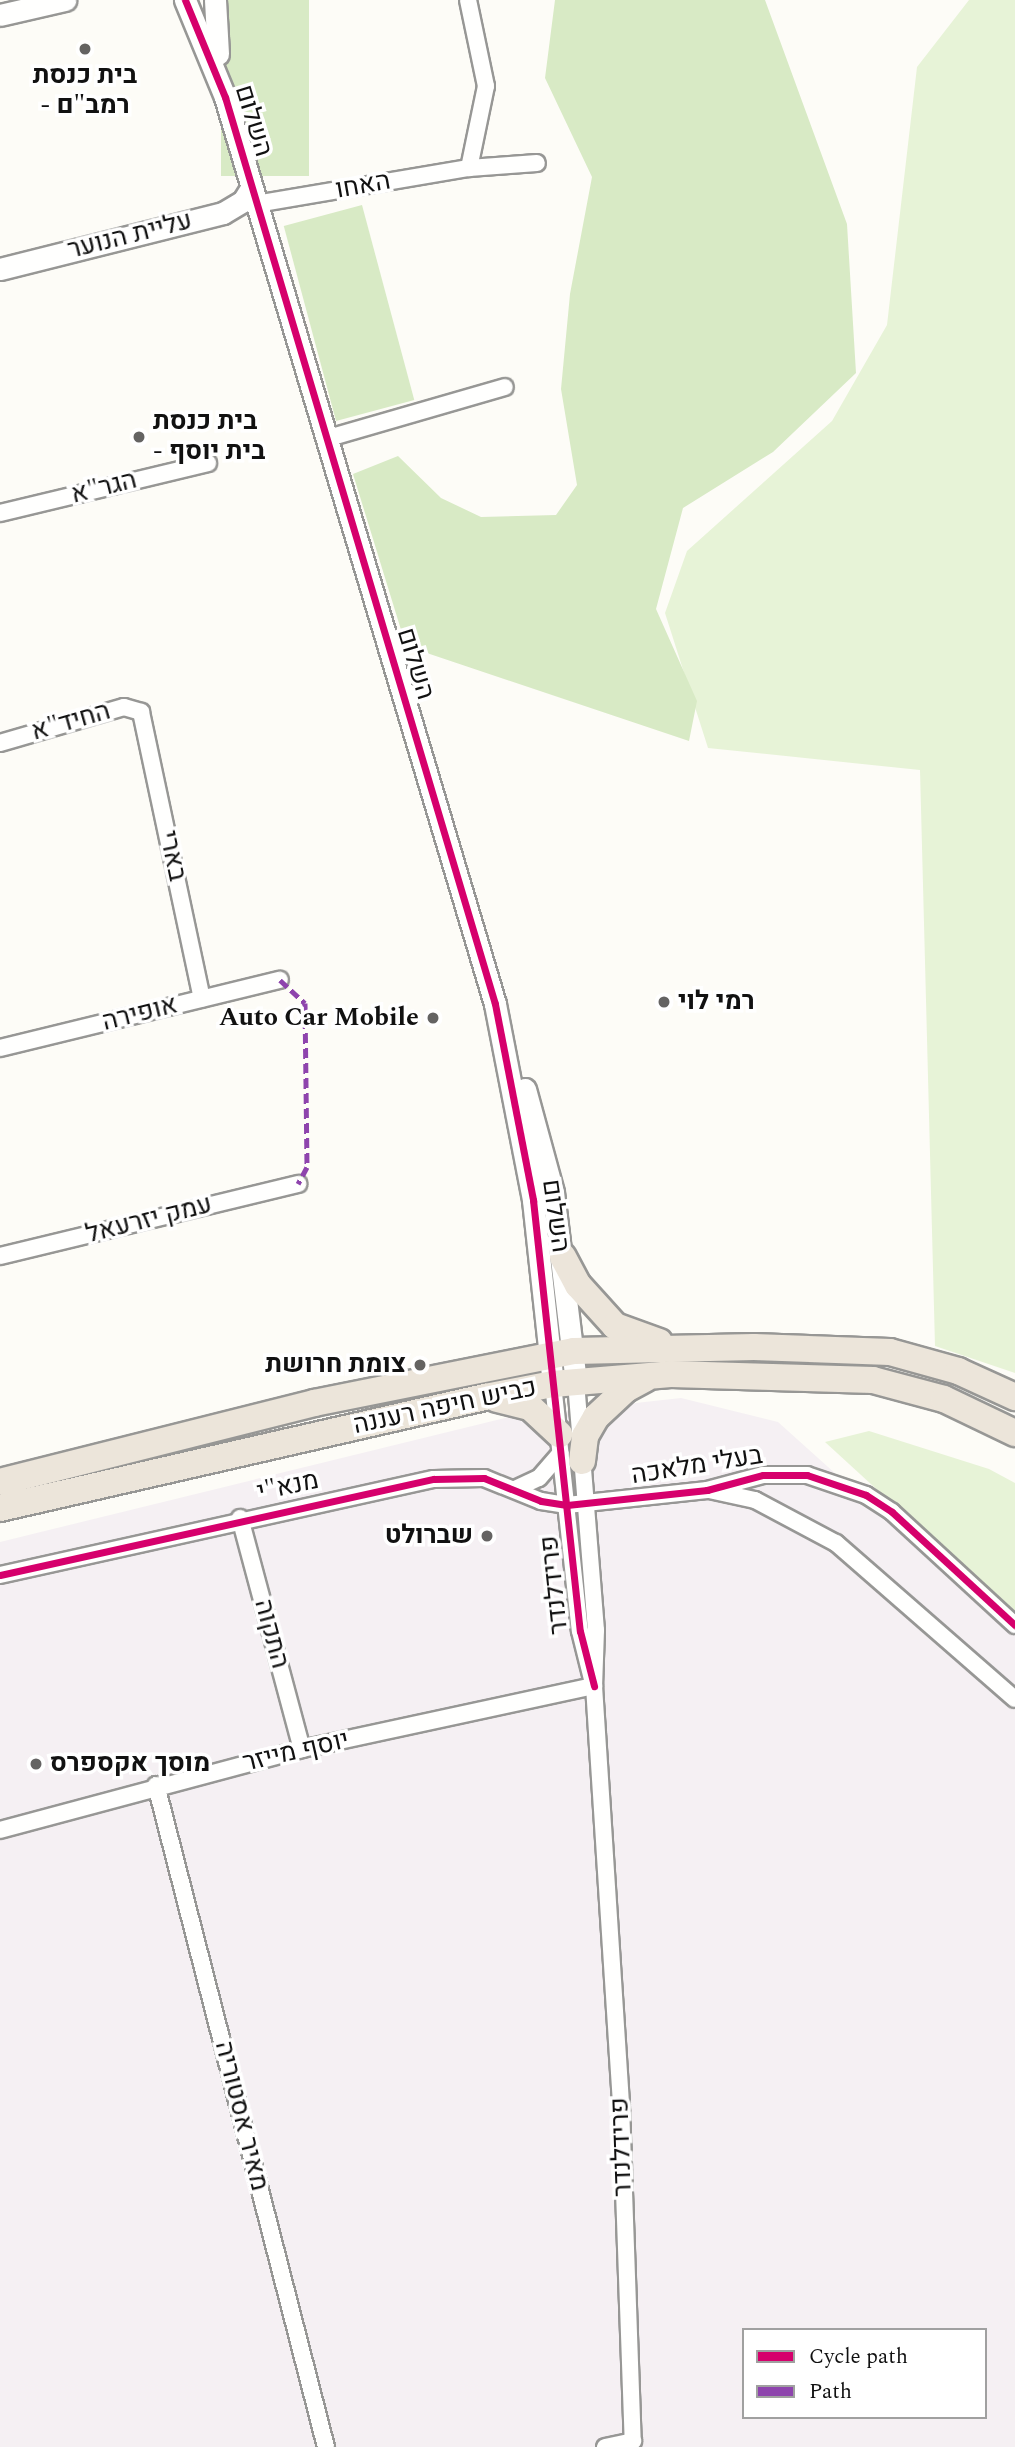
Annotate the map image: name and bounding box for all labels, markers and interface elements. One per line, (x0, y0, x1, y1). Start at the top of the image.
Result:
marker: בית כנסת - רמב"ם (77, 41, 93, 57)
place label: בית כנסת - רמב"ם (33, 60, 137, 122)
street label: השלום (227, 81, 279, 161)
street label: האחו (333, 166, 393, 206)
street label: עליית הנוער (65, 206, 195, 266)
place label: בית כנסת - בית יוסף (153, 406, 265, 467)
marker: בית כנסת - בית יוסף (131, 429, 147, 445)
street label: הגר"א (68, 465, 140, 511)
street label: השלום (389, 624, 441, 704)
street label: החיד"א (28, 696, 114, 748)
street label: בארי (151, 828, 193, 884)
place label: רמי לוי (678, 986, 755, 1018)
street label: אופירה (99, 990, 181, 1038)
marker: רמי לוי (656, 994, 672, 1010)
place label: Auto Car Mobile (219, 1002, 419, 1034)
marker: Auto Car Mobile (425, 1010, 441, 1026)
street label: השלום (534, 1177, 576, 1255)
street label: עמק יזרעאל (83, 1189, 215, 1251)
place label: צומת חרושת (265, 1349, 406, 1381)
marker: צומת חרושת (412, 1357, 428, 1373)
street label: כביש חיפה רעננה (351, 1372, 539, 1442)
street label: בעלי מלאכה (629, 1440, 765, 1492)
street label: מנא"י (254, 1465, 322, 1509)
place label: שברולט (385, 1520, 473, 1552)
marker: שברולט (479, 1528, 495, 1544)
street label: פרידלנדר (534, 1534, 576, 1636)
street label: התקוה (247, 1596, 295, 1672)
street label: יוסף מייזר (240, 1725, 352, 1779)
place label: מוסך אקספרס (50, 1748, 210, 1780)
marker: מוסך אקספרס (28, 1756, 44, 1772)
street label: מאיר אסטוריה (207, 2038, 275, 2194)
street label: פרידלנדר (605, 2097, 639, 2197)
legend (742, 2328, 987, 2419)
text: Cycle path (809, 2341, 908, 2373)
text: Path (809, 2376, 852, 2408)

